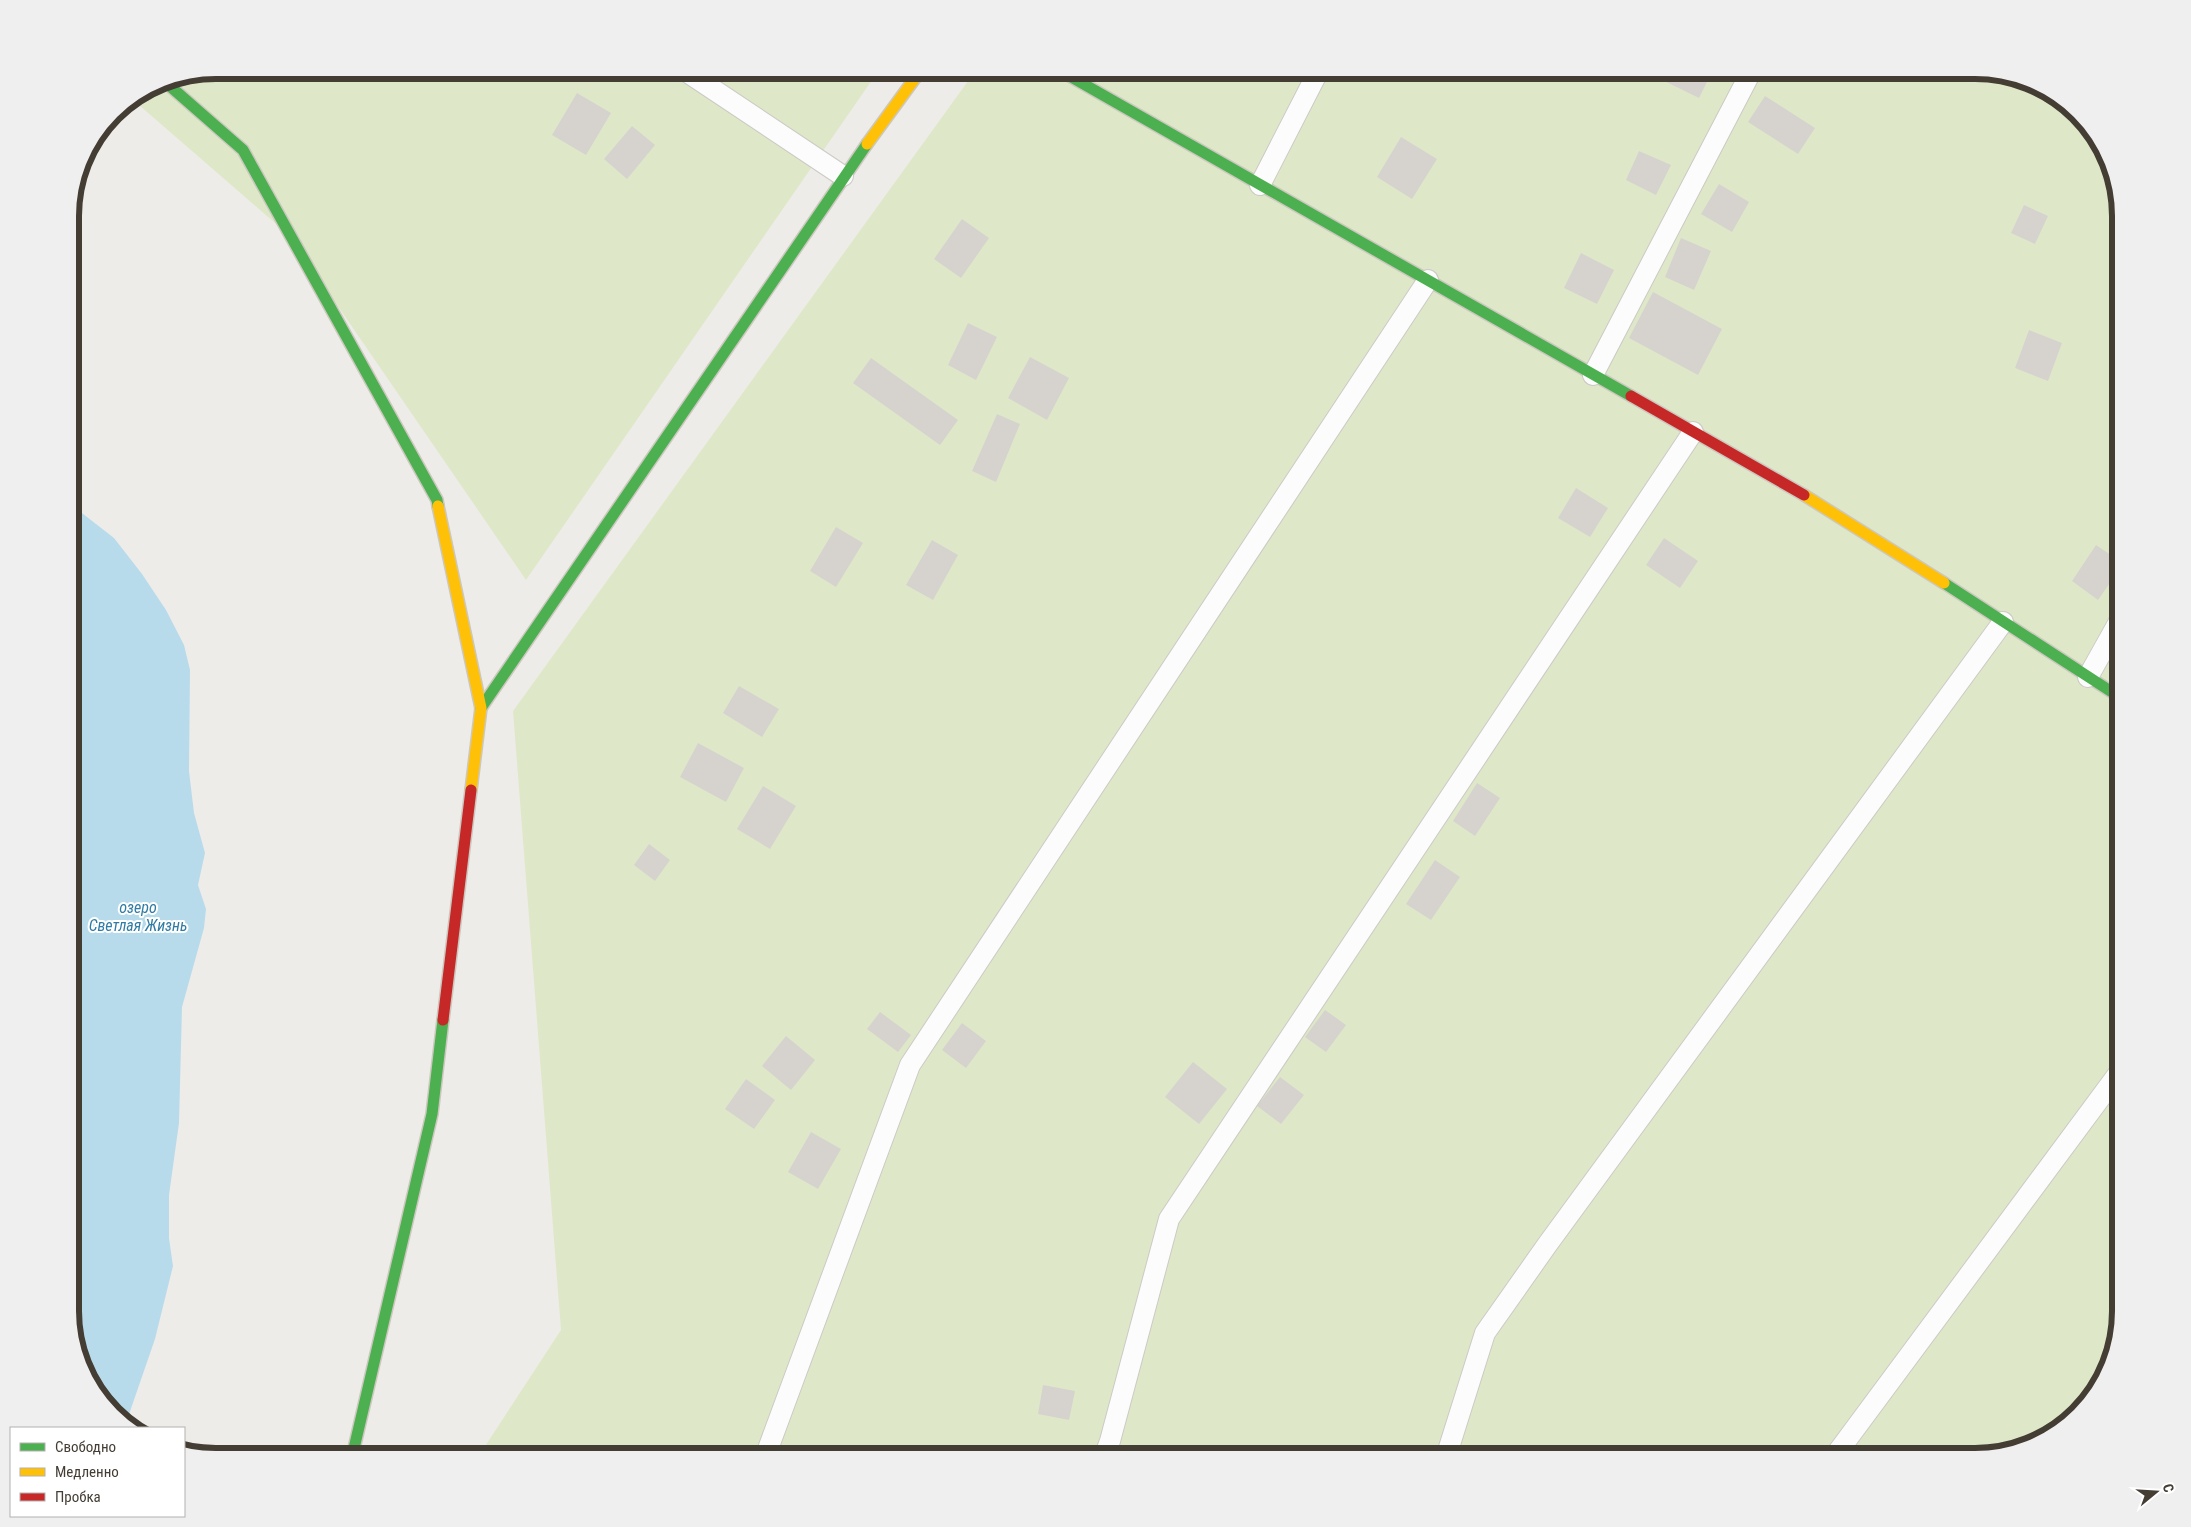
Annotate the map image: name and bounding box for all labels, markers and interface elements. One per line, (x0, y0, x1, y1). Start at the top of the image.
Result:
water label: озеро Светлая Жизнь (89, 898, 187, 935)
legend (10, 1427, 185, 1517)
text: Свободно (55, 1438, 116, 1456)
text: Медленно (55, 1463, 119, 1481)
north arrow (2131, 1467, 2181, 1517)
text: С (2160, 1482, 2177, 1494)
text: Пробка (55, 1488, 101, 1506)

